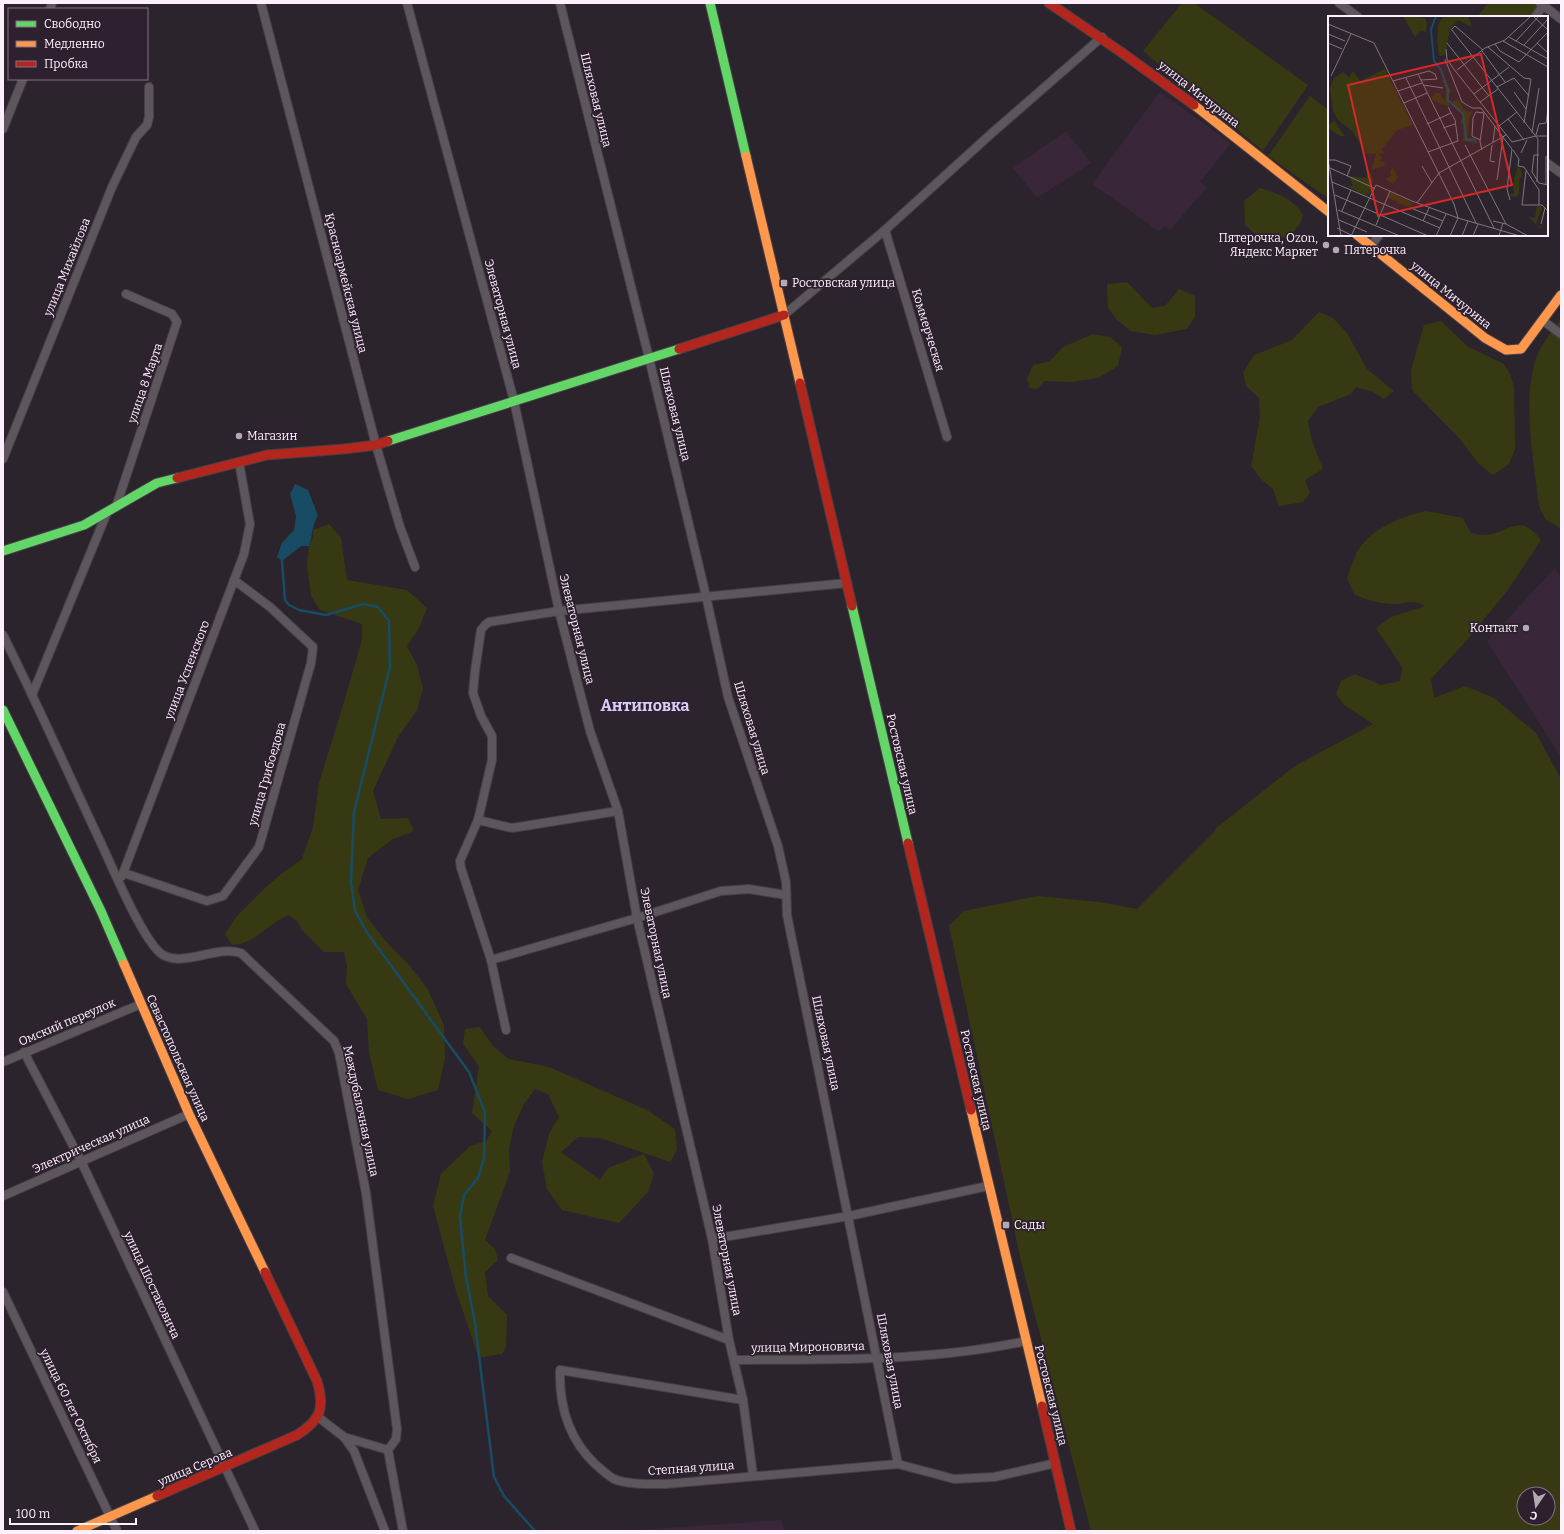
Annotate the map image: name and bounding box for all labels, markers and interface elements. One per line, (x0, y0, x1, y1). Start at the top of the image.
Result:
legend (8, 8, 148, 80)
inset map (1328, 16, 1548, 236)
text: Свободно (44, 17, 101, 31)
text: Медленно (44, 37, 105, 51)
street label: Шляховая улица (577, 51, 615, 149)
text: Пробка (44, 57, 88, 71)
street label: улица Мичурина (1155, 57, 1243, 130)
street label: Красноармейская улица (322, 212, 370, 355)
street label: улица Михайлова (41, 215, 93, 319)
place label: Пятерочка, Ozon, Яндекс Маркет (1218, 231, 1318, 259)
marker: Пятерочка, Ozon, Яндекс Маркет (1321, 240, 1331, 250)
place label: Пятерочка (1344, 243, 1407, 257)
marker: Пятерочка (1331, 245, 1341, 255)
street label: Элеваторная улица (482, 258, 524, 371)
street label: улица Мичурина (1407, 258, 1494, 332)
place label: Ростовская улица (792, 276, 896, 290)
marker: Ростовская улица (779, 278, 789, 288)
street label: Коммерческая (909, 287, 947, 373)
street label: улица 8 Марта (124, 341, 165, 426)
street label: Шляховая улица (656, 365, 694, 463)
place label: Магазин (247, 429, 298, 443)
marker: Магазин (234, 431, 244, 441)
street label: Элеваторная улица (557, 572, 598, 686)
street label: улица Успенского (161, 618, 212, 723)
place label: Контакт (1470, 621, 1518, 635)
marker: Контакт (1521, 623, 1531, 633)
street label: Шляховая улица (731, 680, 773, 777)
district label: Антиповка (601, 696, 689, 715)
street label: Ростовская улица (884, 712, 921, 816)
street label: улица Грибоедова (245, 720, 289, 828)
street label: Элеваторная улица (637, 886, 675, 1000)
street label: Севастопольская улица (144, 992, 213, 1124)
street label: Шляховая улица (809, 994, 843, 1092)
street label: Омский переулок (17, 995, 117, 1049)
street label: Ростовская улица (958, 1028, 995, 1132)
street label: Междубалочная улица (340, 1044, 382, 1178)
street label: Электрическая улица (30, 1112, 152, 1176)
street label: Элеваторная улица (709, 1203, 745, 1317)
place label: Сады (1014, 1218, 1045, 1232)
marker: Сады (1001, 1220, 1011, 1230)
street label: улица Шостаковича (121, 1228, 183, 1341)
street label: Шляховая улица (874, 1312, 906, 1410)
street label: улица Мироновича (750, 1339, 865, 1355)
street label: Ростовская улица (1032, 1343, 1070, 1447)
street label: улица 60 лет Октября (37, 1345, 105, 1466)
street label: улица Серова (155, 1445, 235, 1489)
street label: Степная улица (647, 1458, 735, 1478)
north arrow (1516, 1486, 1556, 1526)
scale bar (10, 1500, 136, 1526)
text: 100 m (16, 1507, 51, 1521)
text: С (1529, 1508, 1539, 1522)

